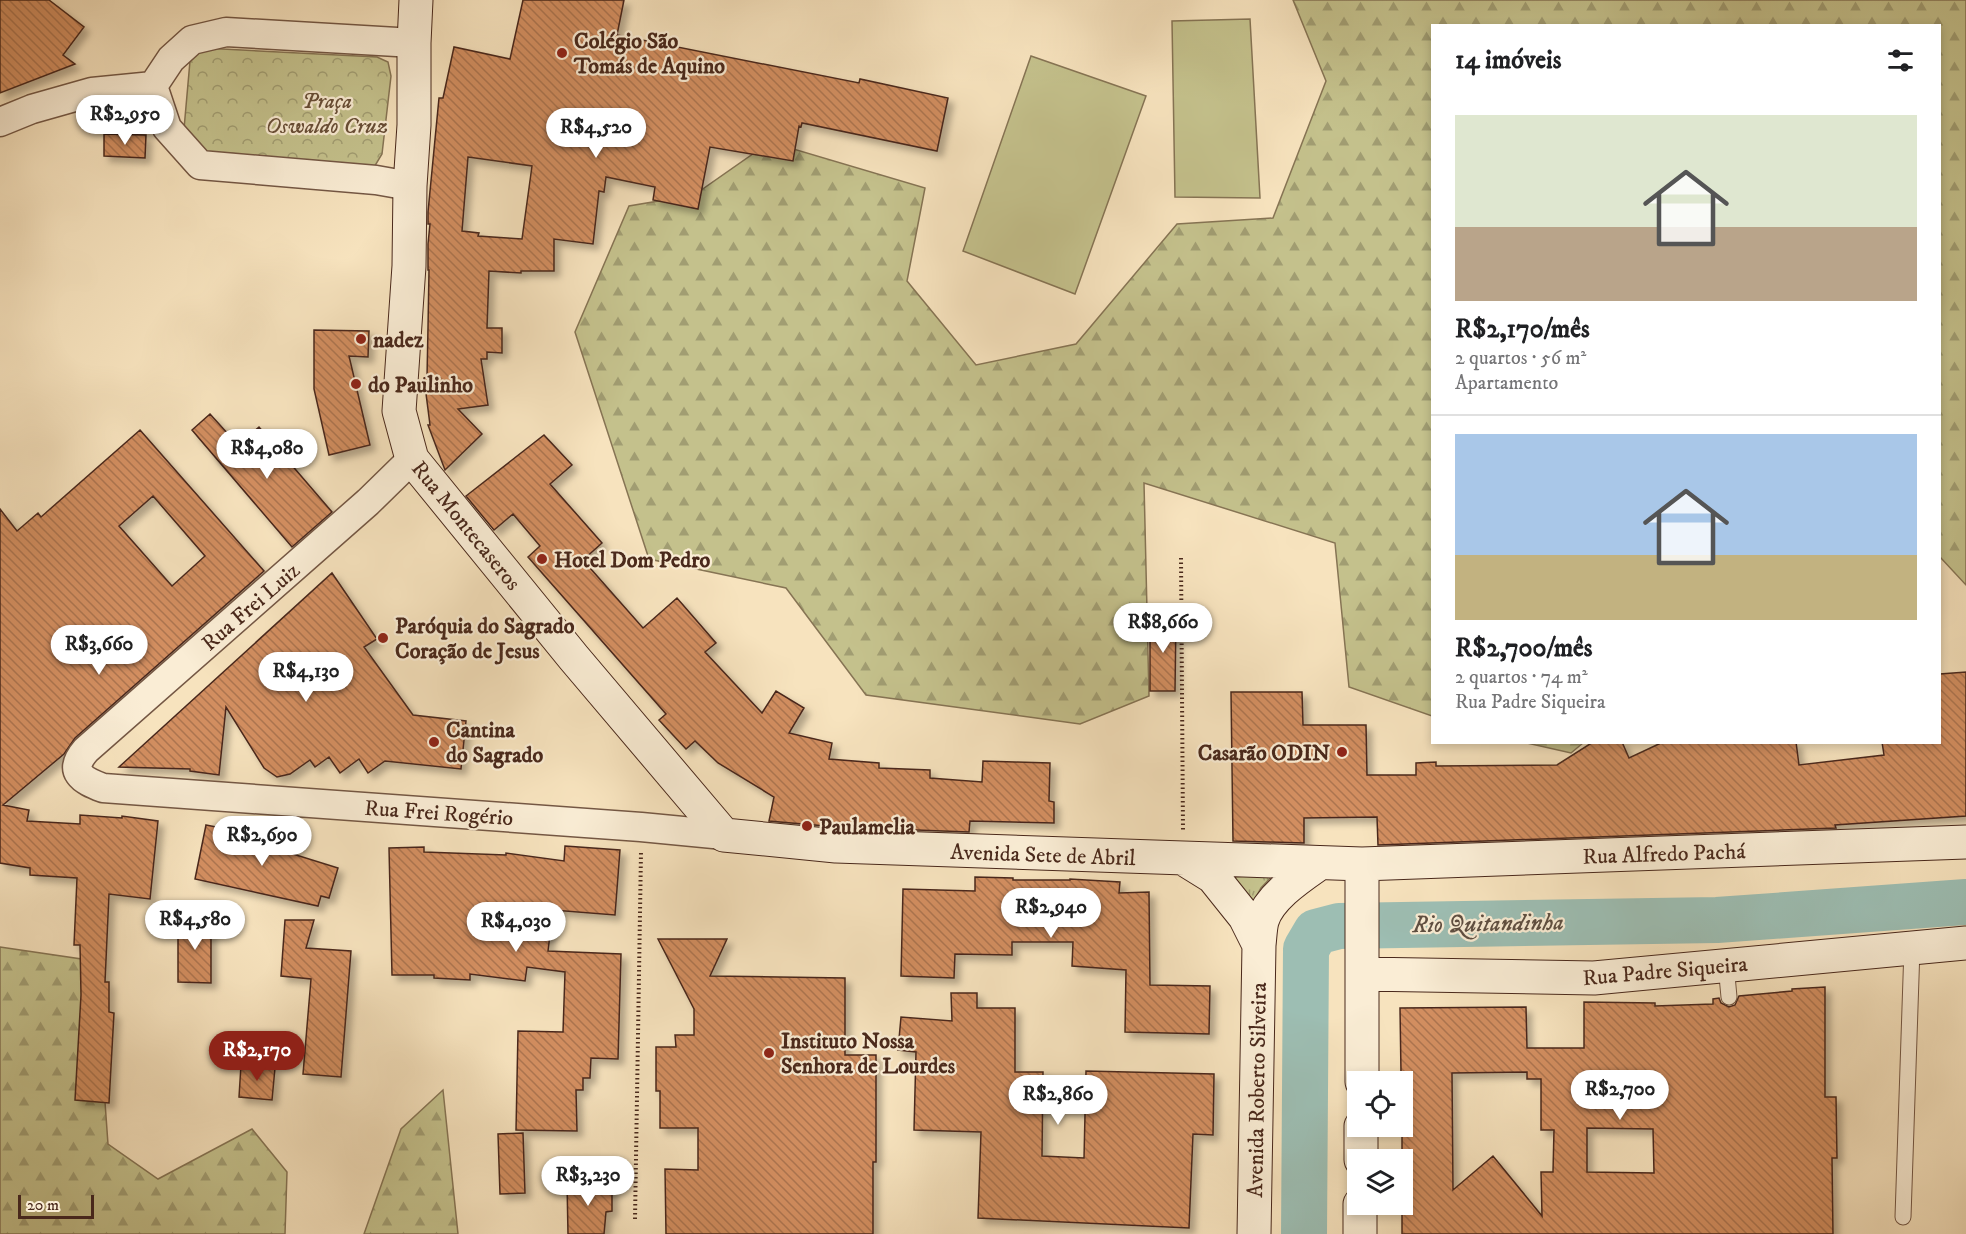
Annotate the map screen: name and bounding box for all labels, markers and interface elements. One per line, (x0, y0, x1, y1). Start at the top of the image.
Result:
place label: Colégio São Tomás de Aquino (573, 28, 725, 80)
text: 14 imóveis (1455, 44, 1561, 77)
icon: filters (1884, 44, 1917, 77)
marker: Colégio São Tomás de Aquino (555, 46, 569, 60)
park label: Praça Oswaldo Cruz (266, 88, 388, 140)
pin: R$2,950 (70, 95, 180, 146)
text: R$2,950 (90, 102, 160, 127)
pin: R$4,520 (541, 108, 651, 159)
text: R$4,520 (560, 115, 632, 140)
icon: home (1632, 154, 1740, 262)
text: R$2,170/mês (1455, 313, 1590, 346)
place label: nadez (373, 327, 424, 354)
marker: nadez (354, 332, 368, 346)
text: 2 quartos · 56 m² (1455, 346, 1586, 371)
text: Apartamento (1455, 371, 1558, 396)
place label: do Paulinho (368, 372, 473, 399)
marker: do Paulinho (349, 377, 363, 391)
pin: R$4,080 (212, 429, 322, 480)
text: R$4,080 (230, 436, 304, 461)
street label: Rua Montecaseros (405, 456, 526, 596)
icon: home (1632, 473, 1740, 581)
place label: Hotel Dom Pedro (554, 547, 710, 574)
marker: Hotel Dom Pedro (535, 552, 549, 566)
street label: Rua Frei Luiz (196, 557, 306, 657)
pin: R$8,660 (1108, 603, 1218, 654)
text: R$8,660 (1127, 610, 1199, 635)
place label: Paróquia do Sagrado Coração de Jesus (395, 613, 575, 665)
pin: R$3,660 (44, 625, 154, 676)
marker: Paróquia do Sagrado Coração de Jesus (376, 631, 390, 645)
text: R$3,660 (65, 632, 133, 657)
text: R$2,700/mês (1455, 632, 1593, 665)
pin: R$4,130 (251, 652, 361, 703)
text: R$4,130 (272, 659, 340, 684)
text: 2 quartos · 74 m² (1455, 665, 1588, 690)
text: Rua Padre Siqueira (1455, 690, 1605, 715)
place label: Cantina do Sagrado (446, 717, 543, 769)
marker: Cantina do Sagrado (427, 735, 441, 749)
place label: Casarão ODIN (1198, 740, 1330, 767)
marker: Casarão ODIN (1335, 745, 1349, 759)
street label: Rua Frei Rogério (364, 795, 514, 832)
place label: Paulamelia (819, 814, 916, 841)
pin: R$2,690 (207, 816, 317, 867)
marker: Paulamelia (800, 819, 814, 833)
text: R$2,690 (227, 823, 297, 848)
street label: Rua Alfredo Pachá (1582, 838, 1747, 871)
street label: Avenida Sete de Abril (950, 839, 1137, 872)
pin: R$2,940 (996, 888, 1106, 939)
text: R$2,940 (1015, 895, 1087, 920)
pin: R$4,580 (140, 900, 250, 951)
pin: R$4,030 (461, 902, 571, 953)
text: R$4,580 (159, 907, 231, 932)
water label: Rio Quitandinha (1411, 908, 1564, 940)
text: R$4,030 (481, 909, 551, 934)
street label: Rua Padre Siqueira (1582, 951, 1749, 992)
street label: Avenida Roberto Silveira (1242, 981, 1273, 1198)
place label: Instituto Nossa Senhora de Lourdes (781, 1028, 956, 1080)
pin: R$2,170 (202, 1031, 312, 1082)
text: R$2,170 (223, 1038, 291, 1063)
marker: Instituto Nossa Senhora de Lourdes (762, 1046, 776, 1060)
pin: R$2,700 (1565, 1070, 1675, 1121)
map controls (1347, 1071, 1413, 1215)
button: locate (1347, 1071, 1413, 1137)
pin: R$2,860 (1003, 1075, 1113, 1126)
text: R$2,700 (1585, 1077, 1655, 1102)
text: R$2,860 (1023, 1082, 1093, 1107)
button: layers (1347, 1149, 1413, 1215)
pin: R$3,230 (533, 1156, 643, 1207)
text: R$3,230 (555, 1163, 621, 1188)
scale bar (18, 1192, 94, 1220)
text: 20 m (27, 1195, 59, 1215)

